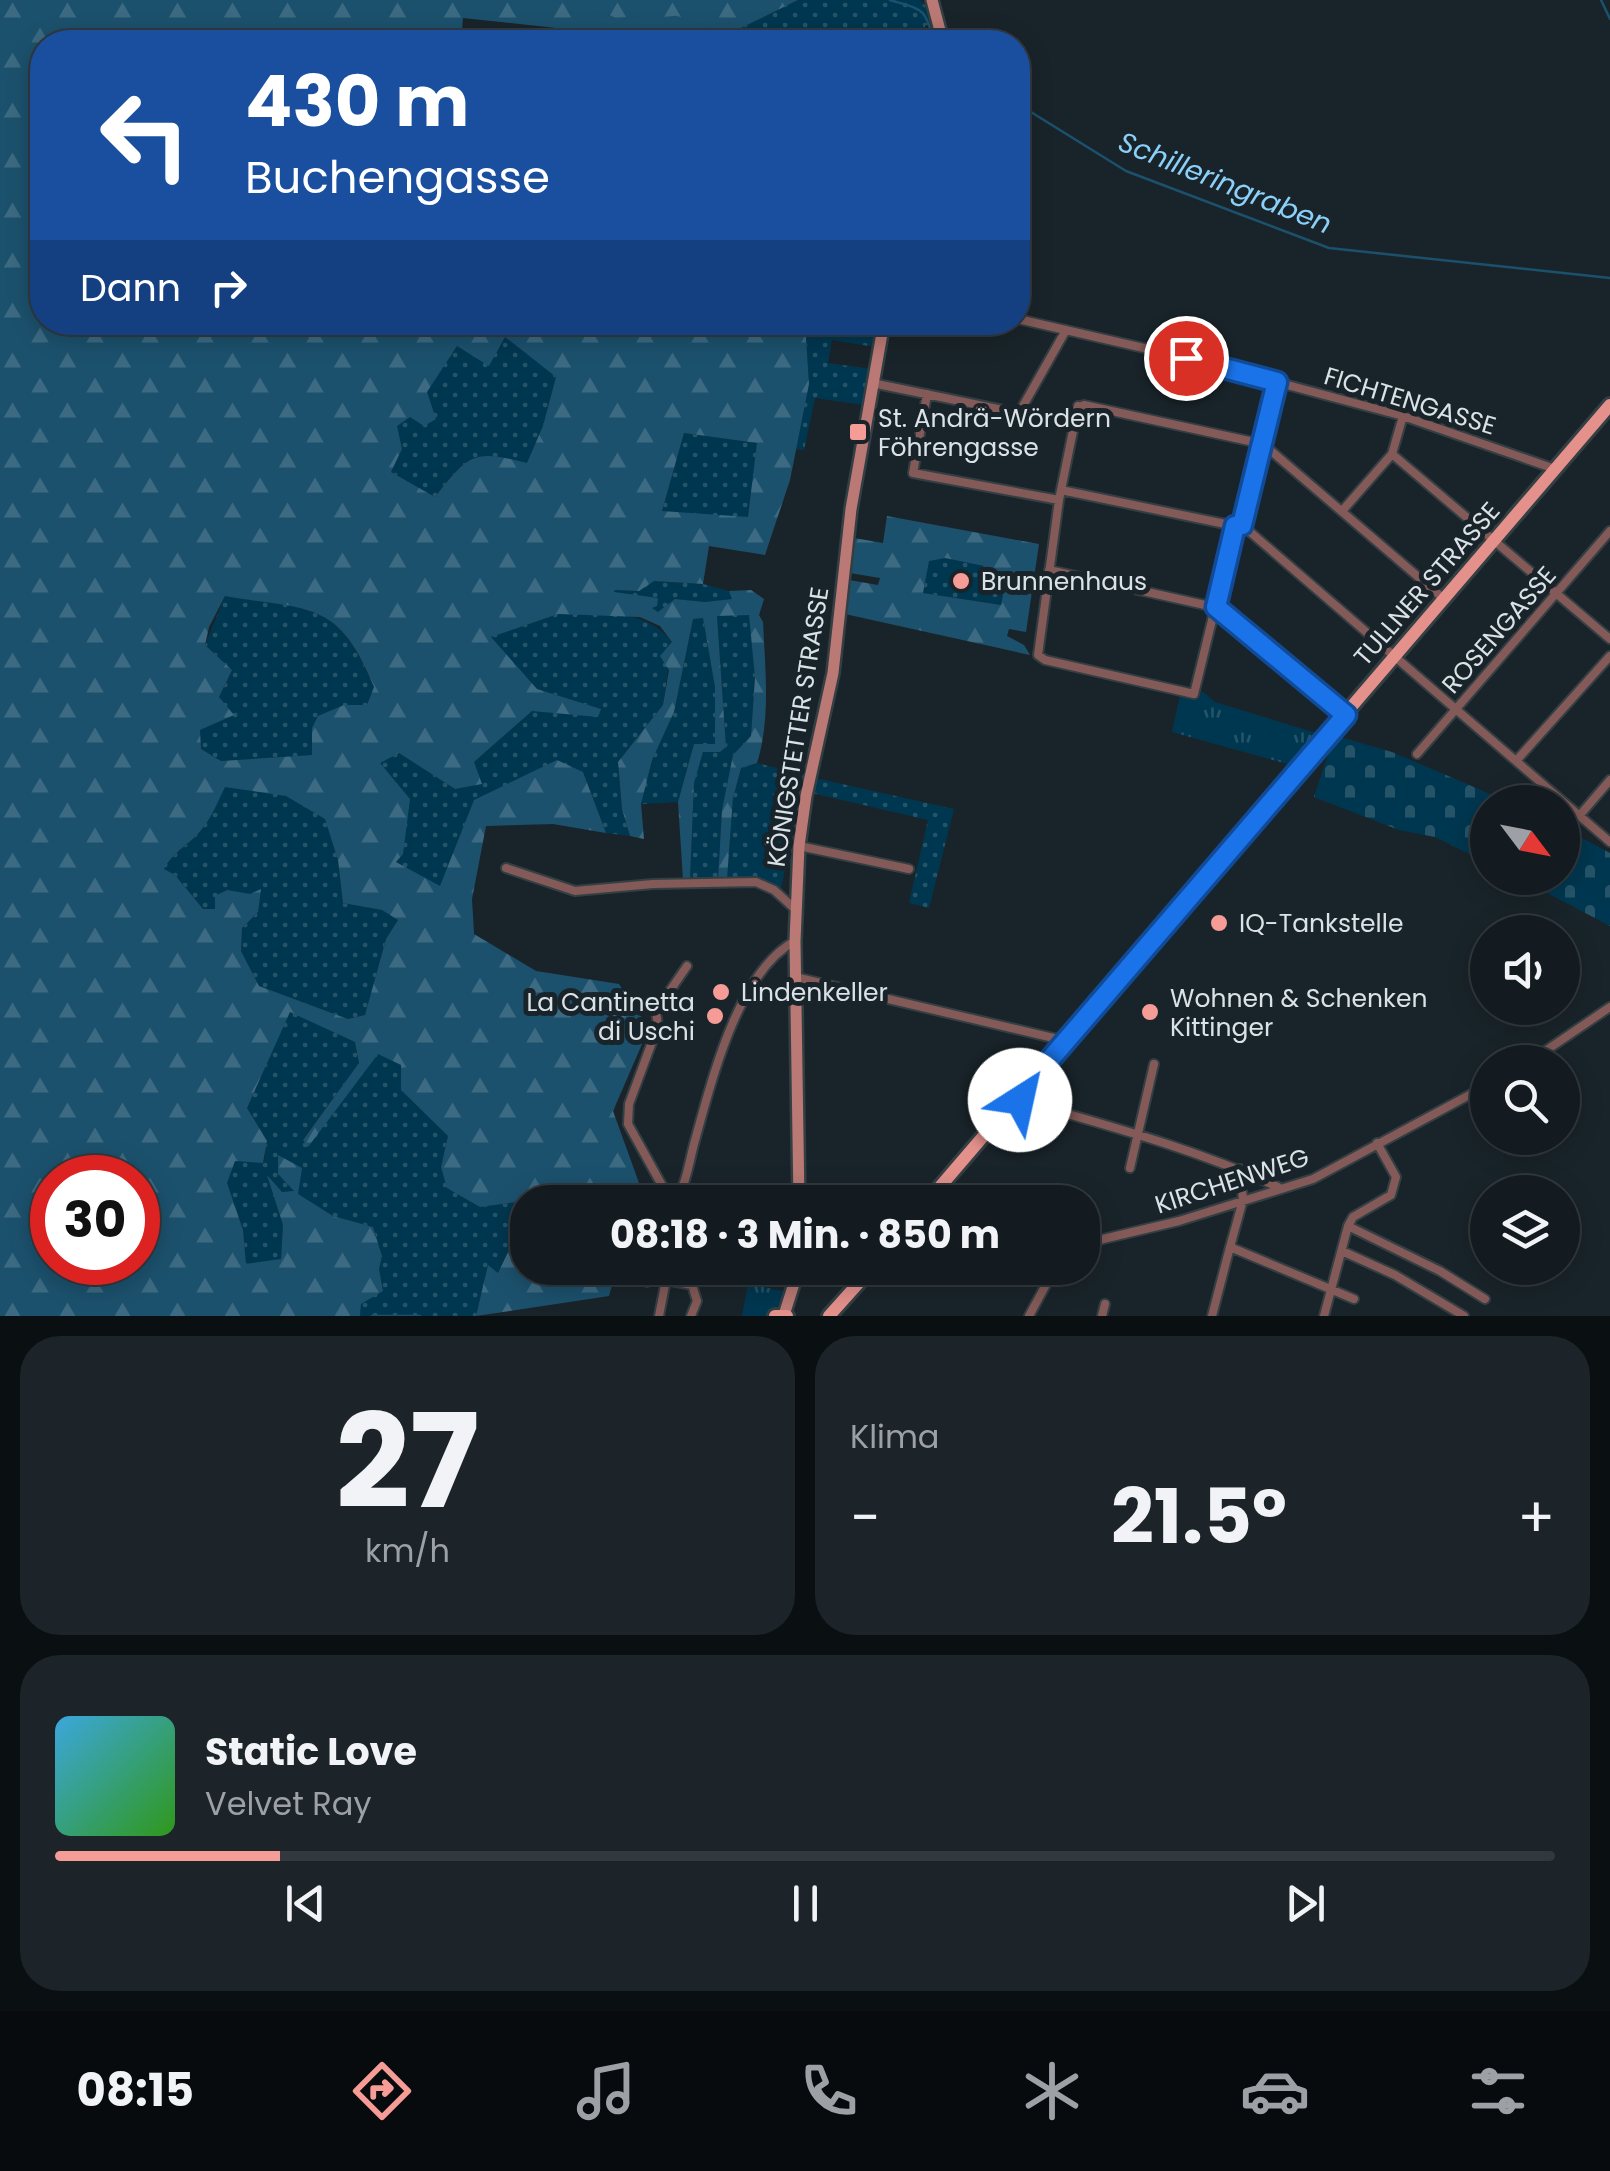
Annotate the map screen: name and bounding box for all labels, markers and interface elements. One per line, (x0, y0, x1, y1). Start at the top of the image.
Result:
text: 430 m (245, 52, 469, 151)
icon: left (80, 70, 210, 200)
water label: Schilleringraben (1112, 122, 1338, 244)
text: Buchengasse (245, 146, 550, 209)
icon: right (201, 260, 256, 315)
text: Dann (80, 261, 181, 314)
pin (1144, 316, 1229, 401)
icon: arrive (1159, 331, 1214, 386)
street label: FICHTENGASSE (1320, 358, 1500, 444)
place label: St. Andrä-Wördern Föhrengasse (878, 401, 1111, 465)
marker: St. Andrä-Wördern Föhrengasse (847, 421, 869, 443)
street label: TULLNER STRASSE (1346, 495, 1508, 673)
street label: ROSENGASSE (1434, 559, 1564, 701)
place label: Brunnenhaus (981, 564, 1147, 599)
marker: Brunnenhaus (950, 570, 972, 592)
street label: KÖNIGSTETTER STRASSE (759, 584, 837, 870)
north arrow (1470, 785, 1580, 895)
map controls (1470, 785, 1580, 1285)
place label: IQ-Tankstelle (1239, 906, 1403, 941)
marker: IQ-Tankstelle (1208, 912, 1230, 934)
button: sound (1470, 915, 1580, 1025)
place label: Lindenkeller (741, 975, 888, 1010)
marker: Lindenkeller (710, 981, 732, 1003)
place label: Wohnen & Schenken Kittinger (1170, 981, 1427, 1045)
place label: La Cantinetta di Uschi (527, 985, 695, 1049)
marker: Wohnen & Schenken Kittinger (1139, 1001, 1161, 1023)
marker: La Cantinetta di Uschi (704, 1005, 726, 1027)
button: search (1470, 1045, 1580, 1155)
position arrow (968, 1048, 1072, 1152)
street label: KIRCHENWEG (1151, 1140, 1313, 1222)
speed limit sign: 30 (30, 1155, 160, 1285)
button: layers (1470, 1175, 1580, 1285)
text: 08:18 · 3 Min. · 850 m (610, 1208, 1000, 1261)
text: 27 (336, 1370, 479, 1553)
text: Klima (850, 1414, 940, 1459)
text: 21.5° (1111, 1464, 1287, 1569)
text: − (850, 1479, 880, 1556)
text: + (1517, 1479, 1555, 1556)
text: km/h (365, 1528, 450, 1573)
text: Static Love (205, 1725, 417, 1778)
text: Velvet Ray (205, 1781, 371, 1826)
icon: previous (278, 1876, 333, 1931)
icon: pause (778, 1876, 833, 1931)
icon: next (1278, 1876, 1333, 1931)
icon: directions (347, 2056, 417, 2126)
icon: music (571, 2056, 641, 2126)
icon: phone (794, 2056, 864, 2126)
icon: climate (1017, 2056, 1087, 2126)
icon: car (1240, 2056, 1310, 2126)
icon: filters (1463, 2056, 1533, 2126)
text: 08:15 (77, 2059, 194, 2122)

